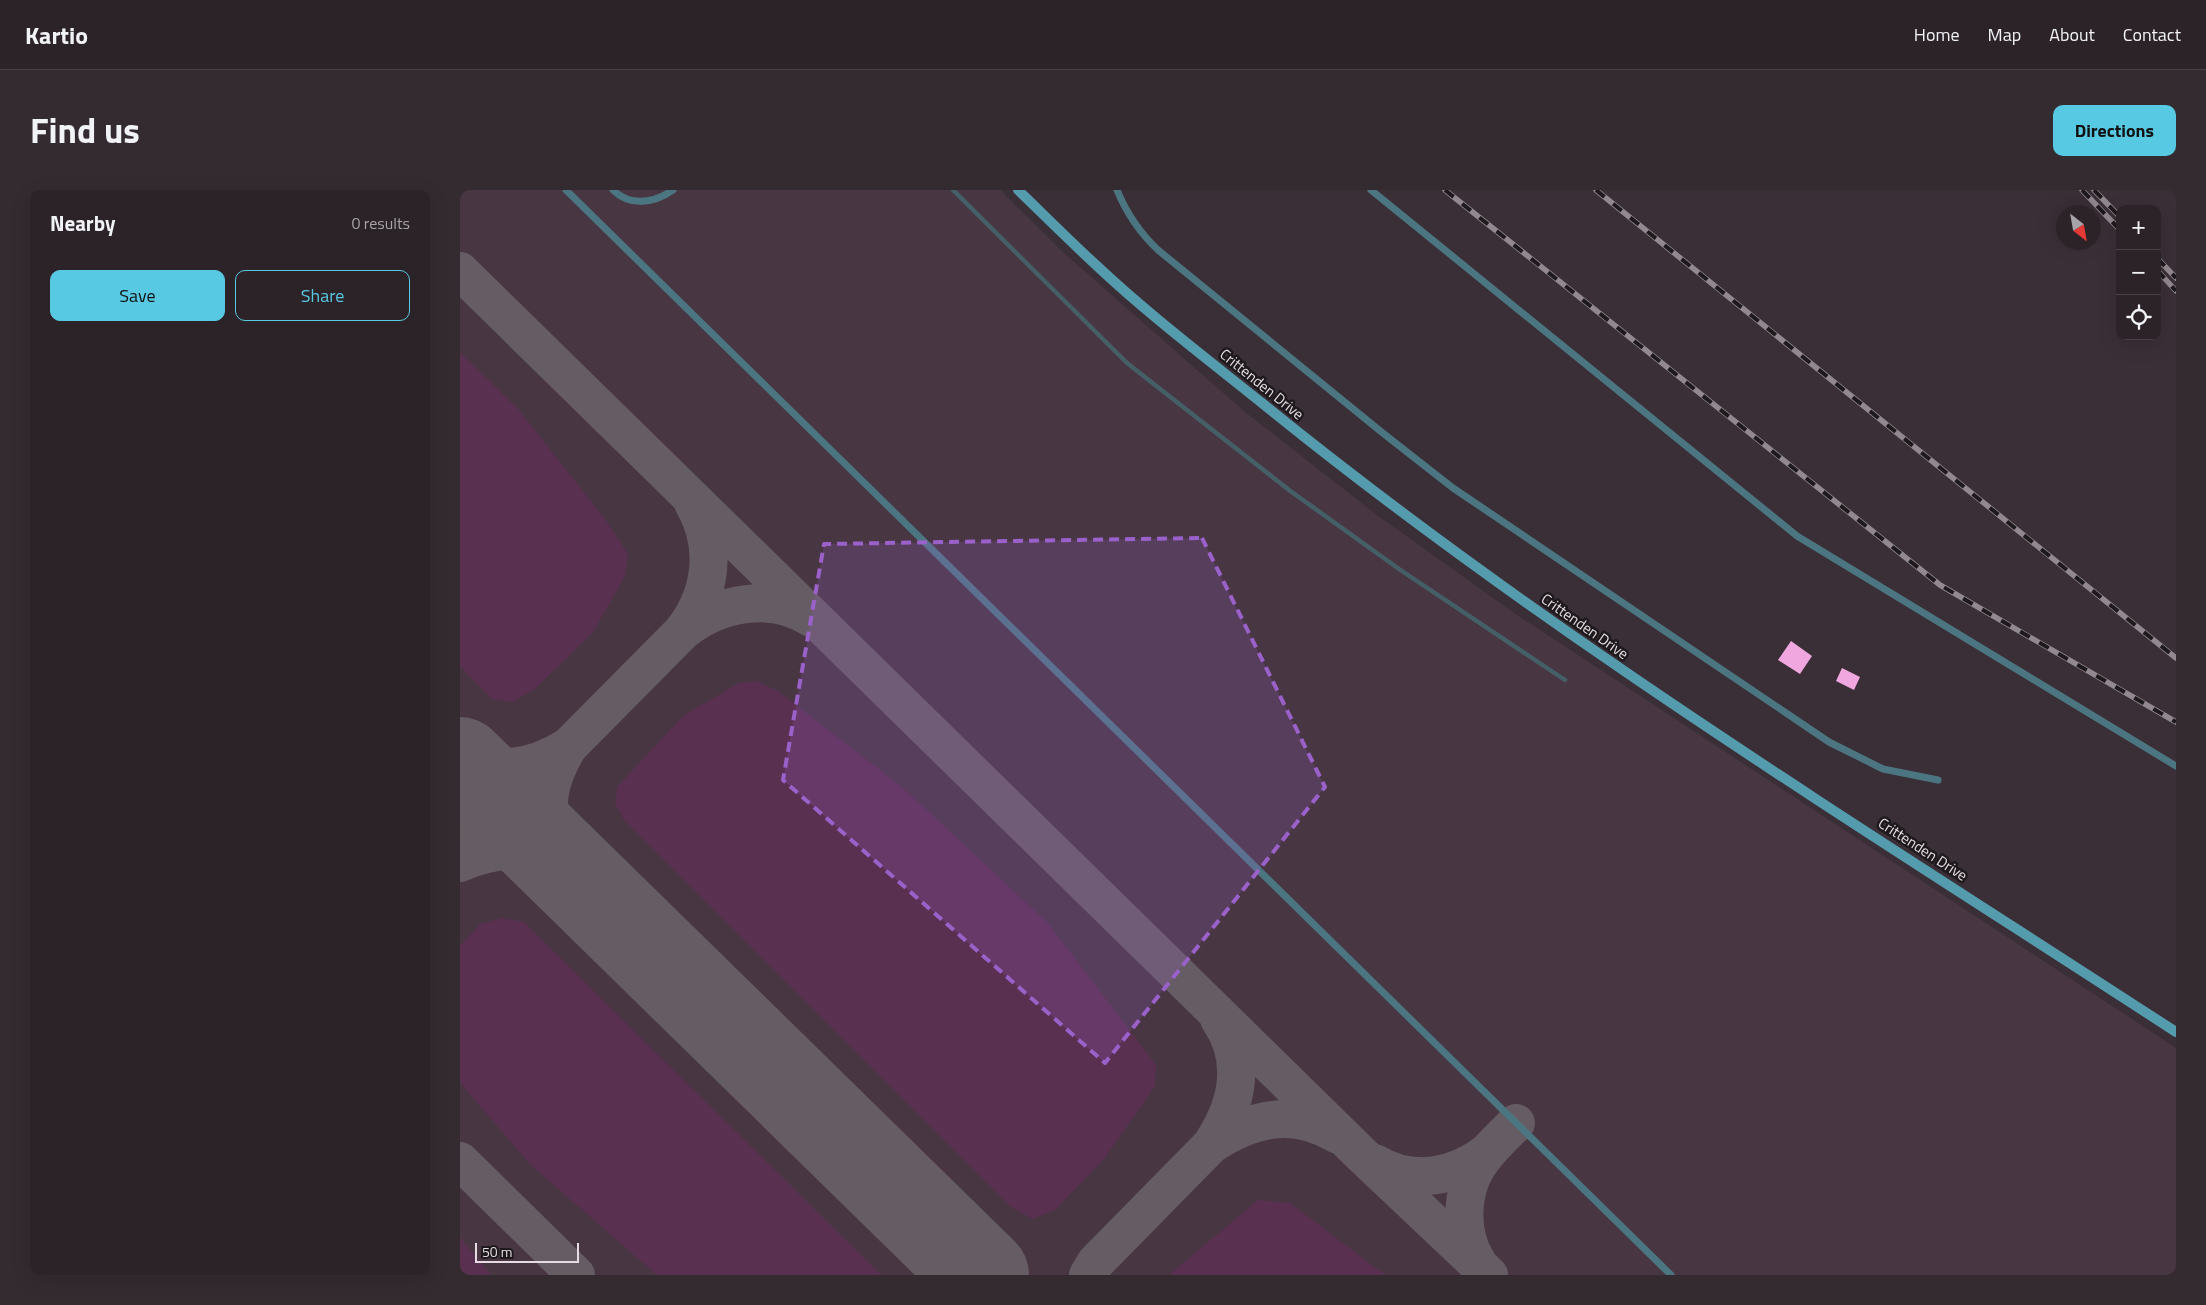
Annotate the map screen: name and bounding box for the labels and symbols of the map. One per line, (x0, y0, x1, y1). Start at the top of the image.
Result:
north arrow (2056, 205, 2101, 250)
street label: Crittenden Drive (1215, 343, 1309, 425)
street label: Crittenden Drive (1536, 587, 1634, 665)
street label: Crittenden Drive (1874, 811, 1972, 887)
scale bar (475, 1240, 579, 1263)

